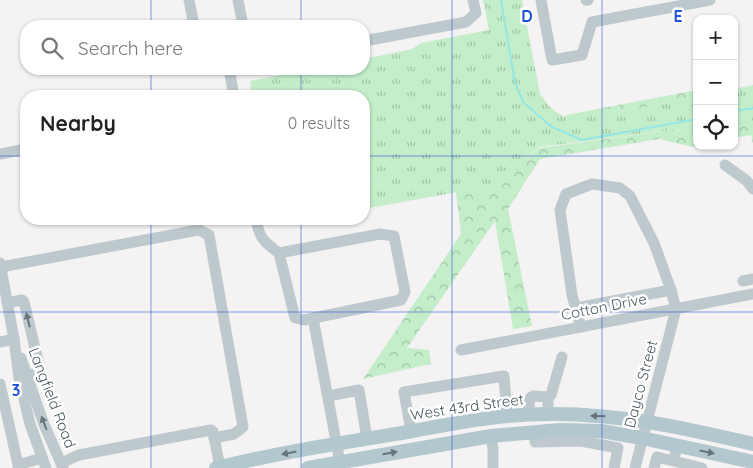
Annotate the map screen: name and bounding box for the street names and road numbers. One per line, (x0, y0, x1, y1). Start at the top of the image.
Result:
street label: Cotton Drive (559, 289, 648, 324)
street label: Dayco Street (620, 338, 661, 430)
street label: Langfield Road (25, 345, 80, 451)
street label: West 43rd Street (409, 389, 525, 424)

